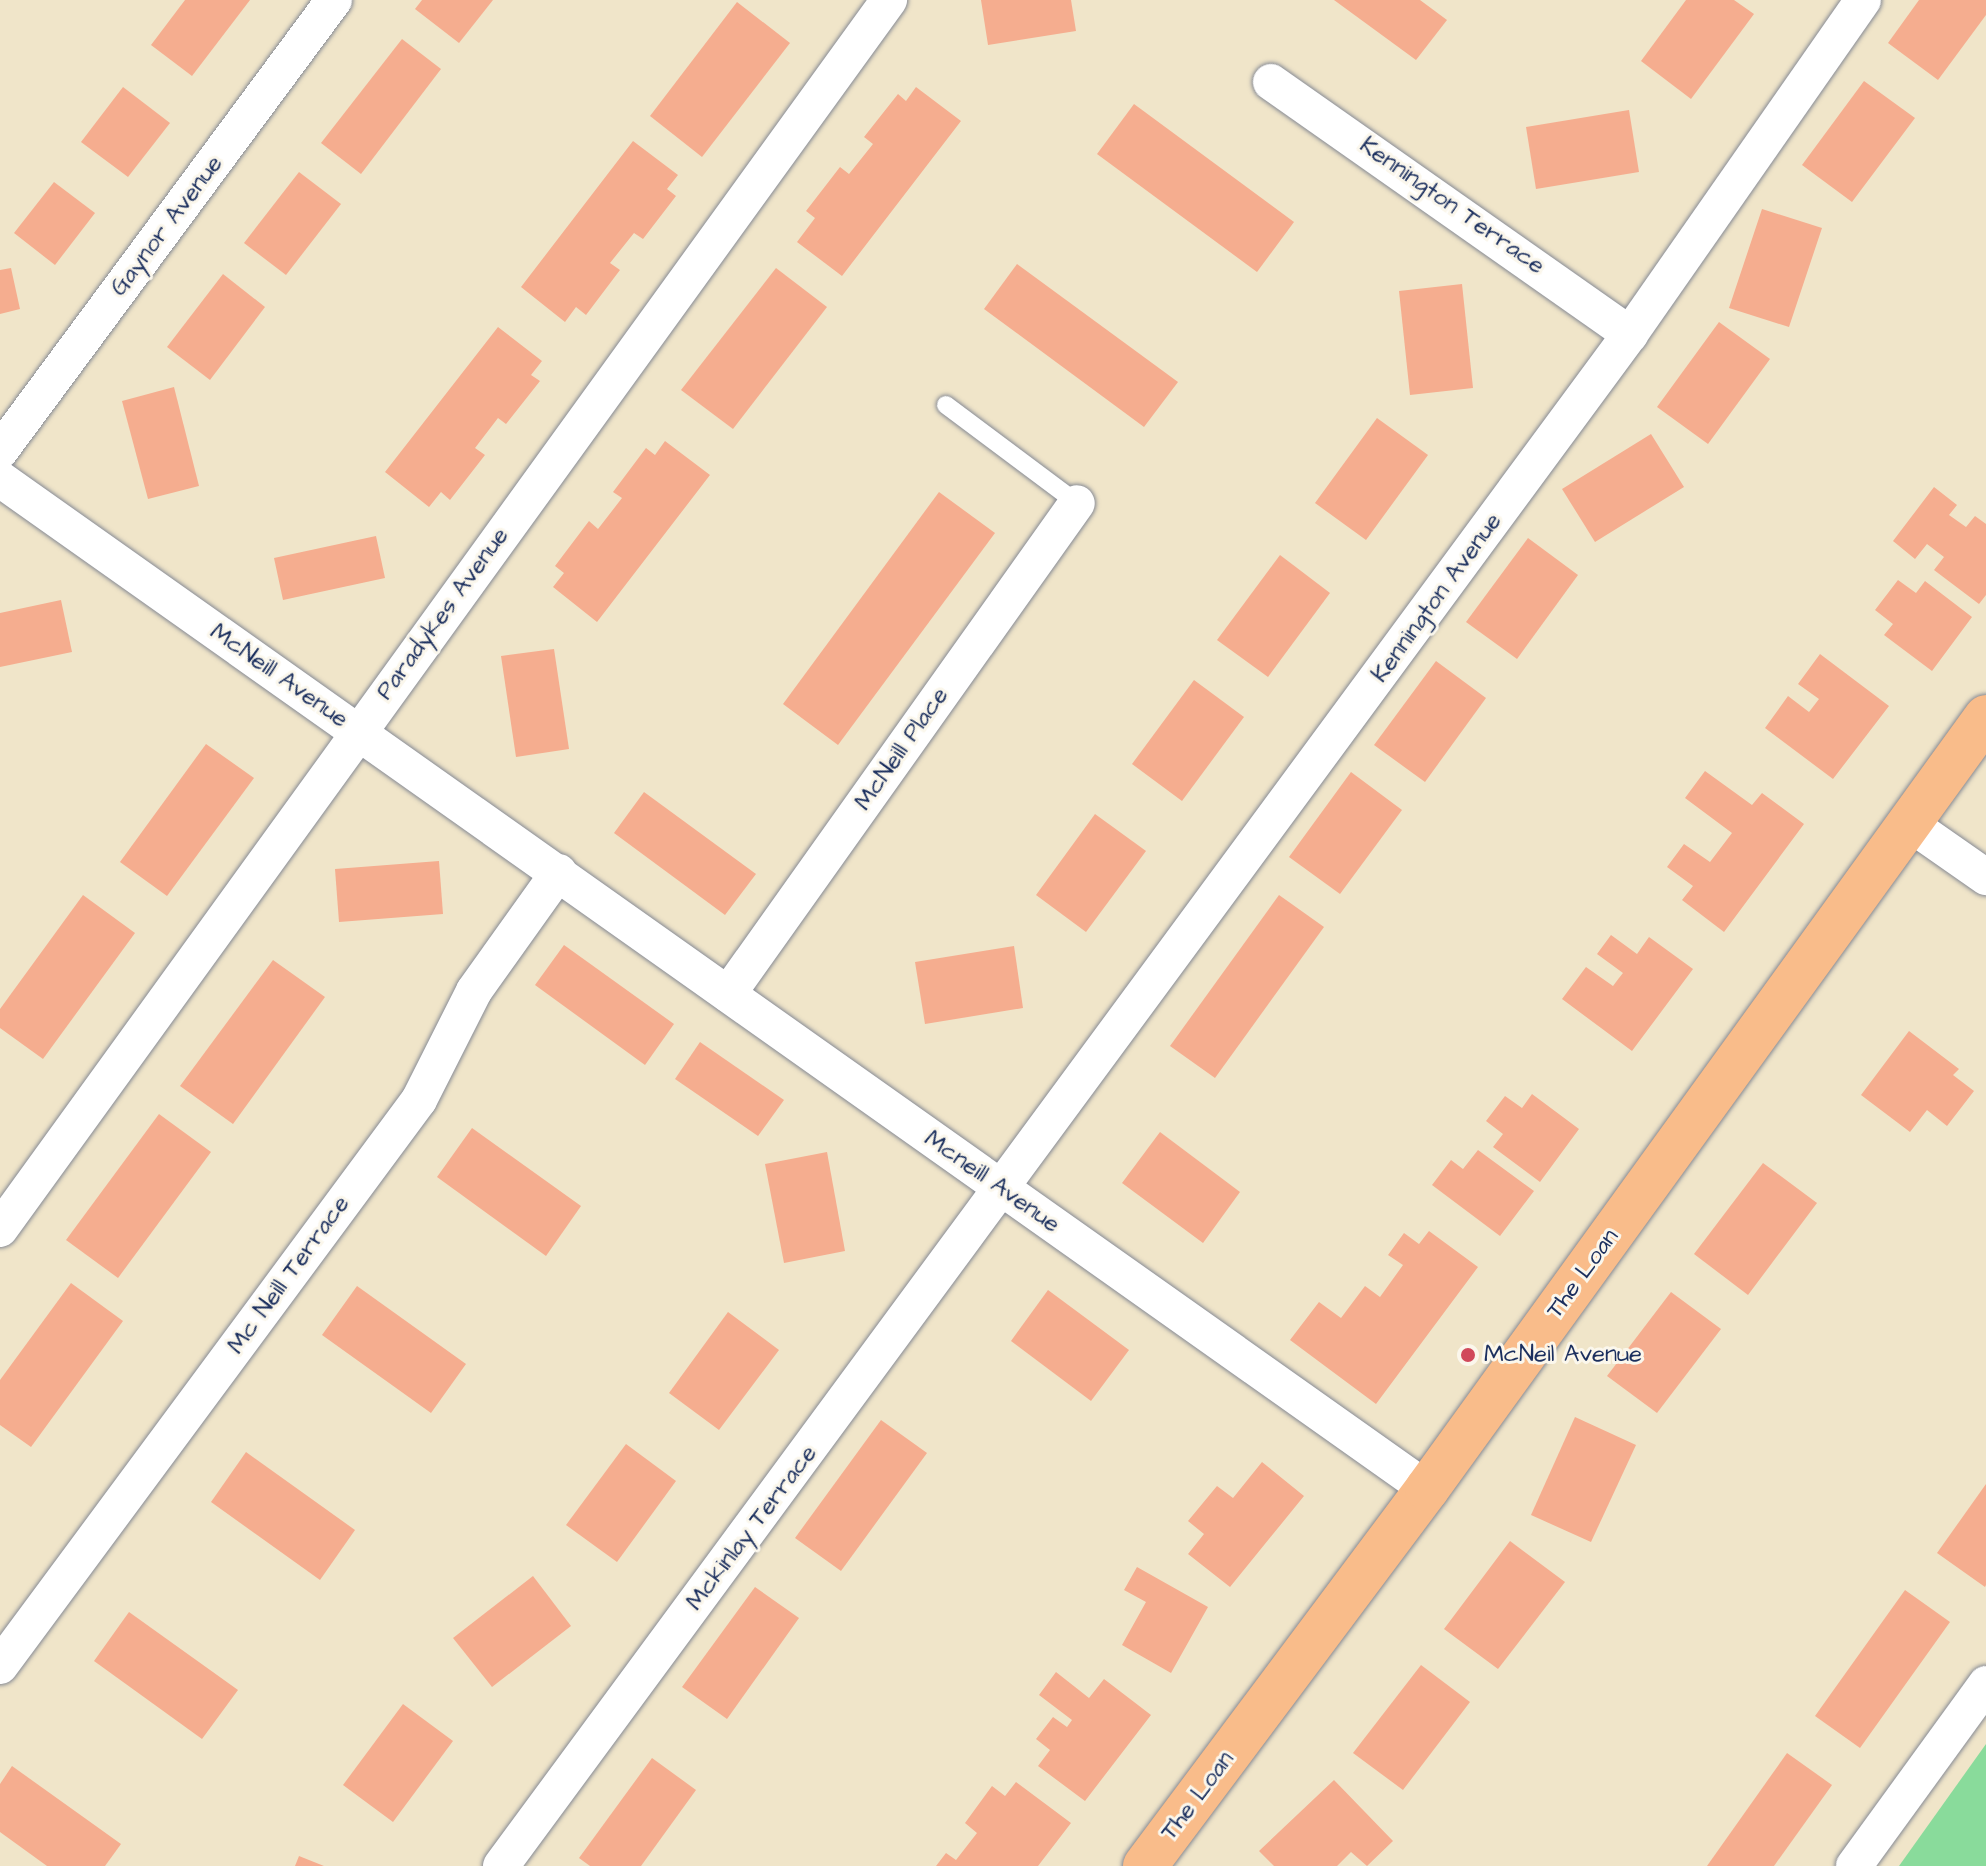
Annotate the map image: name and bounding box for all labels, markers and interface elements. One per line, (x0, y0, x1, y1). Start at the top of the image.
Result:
street label: Kennington Terrace (1354, 131, 1550, 281)
street label: Gaynor Avenue (105, 150, 229, 302)
street label: Kennington Avenue (1366, 508, 1508, 688)
street label: Paradykes Avenue (371, 522, 515, 706)
street label: McNeill Avenue (204, 618, 354, 734)
street label: McNeill Place (849, 682, 955, 816)
street label: Mcneill Avenue (919, 1125, 1065, 1239)
street label: Mc Neill Terrace (222, 1190, 356, 1360)
street label: The Loan (1541, 1224, 1625, 1324)
place label: McNeil Avenue (1484, 1341, 1642, 1369)
marker: McNeil Avenue (1459, 1346, 1477, 1364)
street label: Mckinlay Terrace (681, 1440, 823, 1616)
street label: The Loan (1155, 1746, 1241, 1846)

